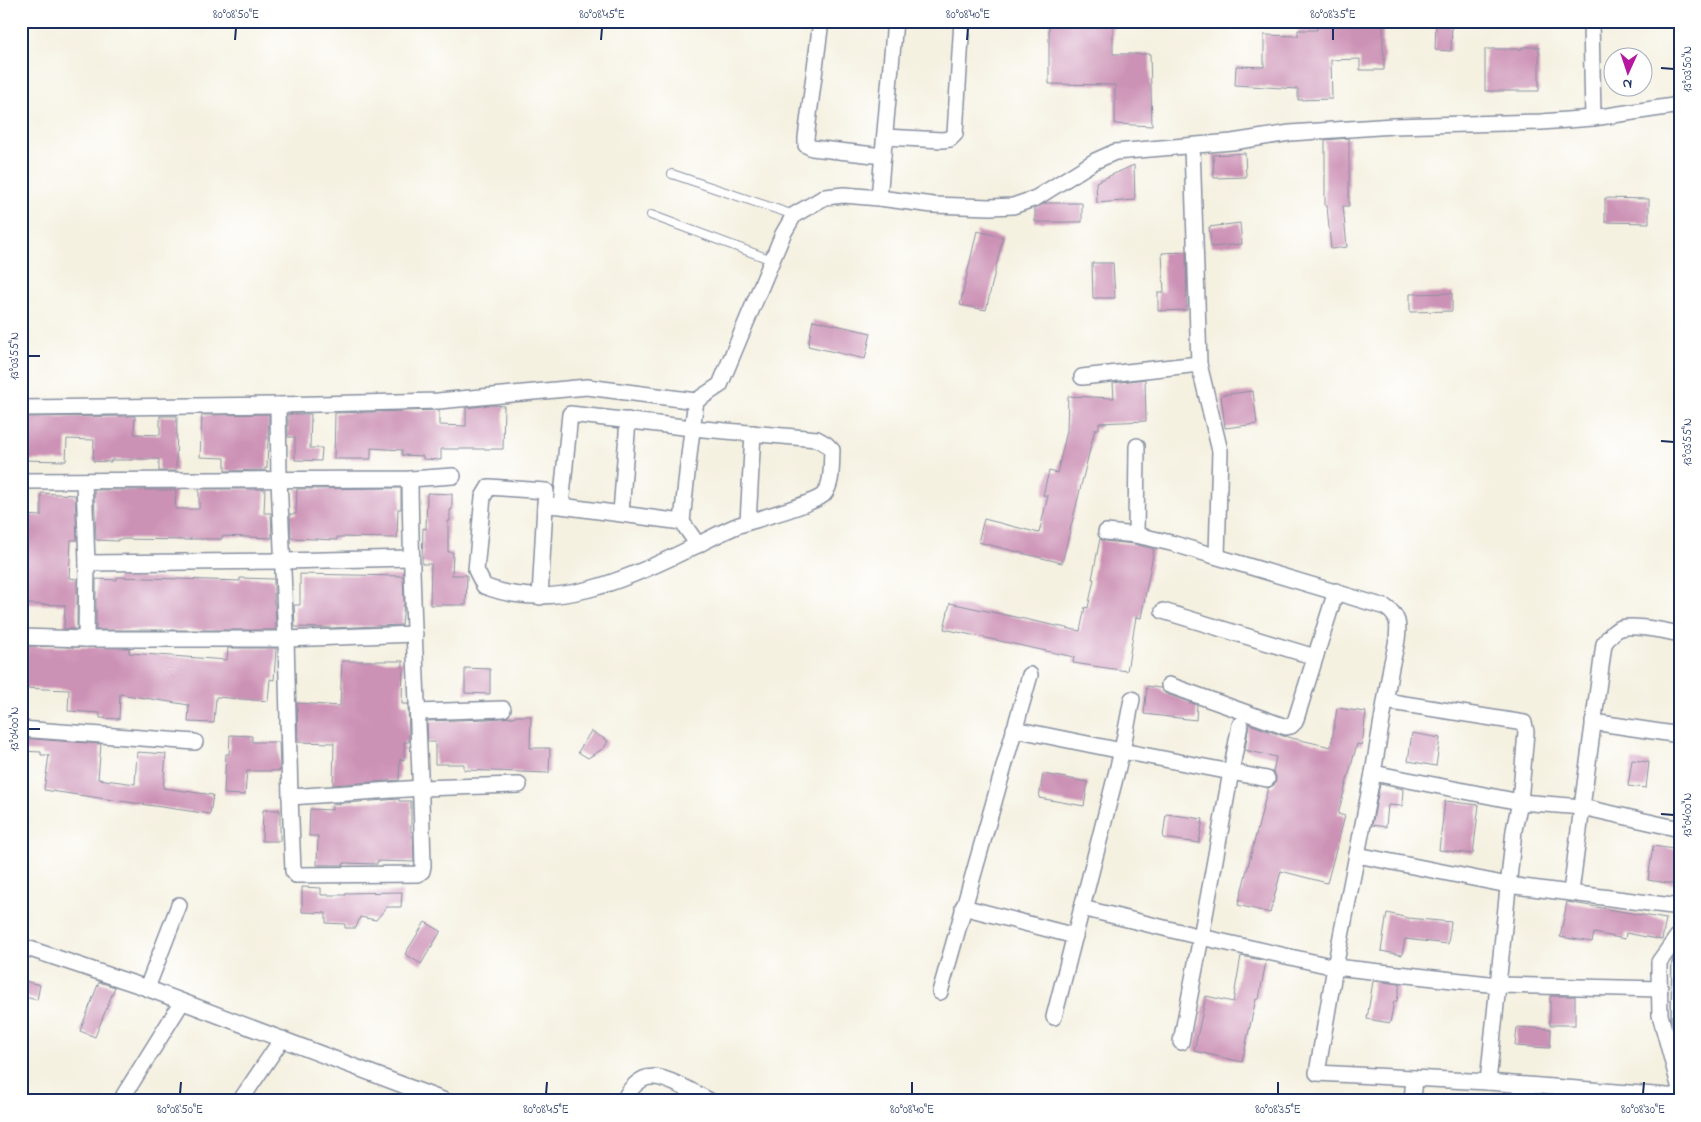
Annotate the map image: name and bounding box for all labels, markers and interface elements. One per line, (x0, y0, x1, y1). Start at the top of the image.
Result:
text: 80°08'50"E (213, 6, 259, 24)
text: 80°08'45"E (579, 6, 625, 24)
text: 80°08'40"E (946, 6, 990, 24)
text: 80°08'35"E (1310, 6, 1356, 24)
text: 13°03'50"N (1679, 46, 1697, 92)
north arrow (1604, 48, 1654, 98)
text: N (1622, 73, 1633, 94)
text: 13°03'55"N (6, 332, 24, 380)
text: 13°03'55"N (1679, 418, 1697, 466)
text: 13°04'00"N (6, 707, 24, 751)
text: 13°04'00"N (1679, 793, 1697, 837)
text: 80°08'50"E (157, 1101, 203, 1119)
text: 80°08'45"E (523, 1101, 569, 1119)
text: 80°08'40"E (890, 1101, 934, 1119)
text: 80°08'35"E (1255, 1101, 1301, 1119)
text: 80°08'30"E (1621, 1101, 1665, 1119)

